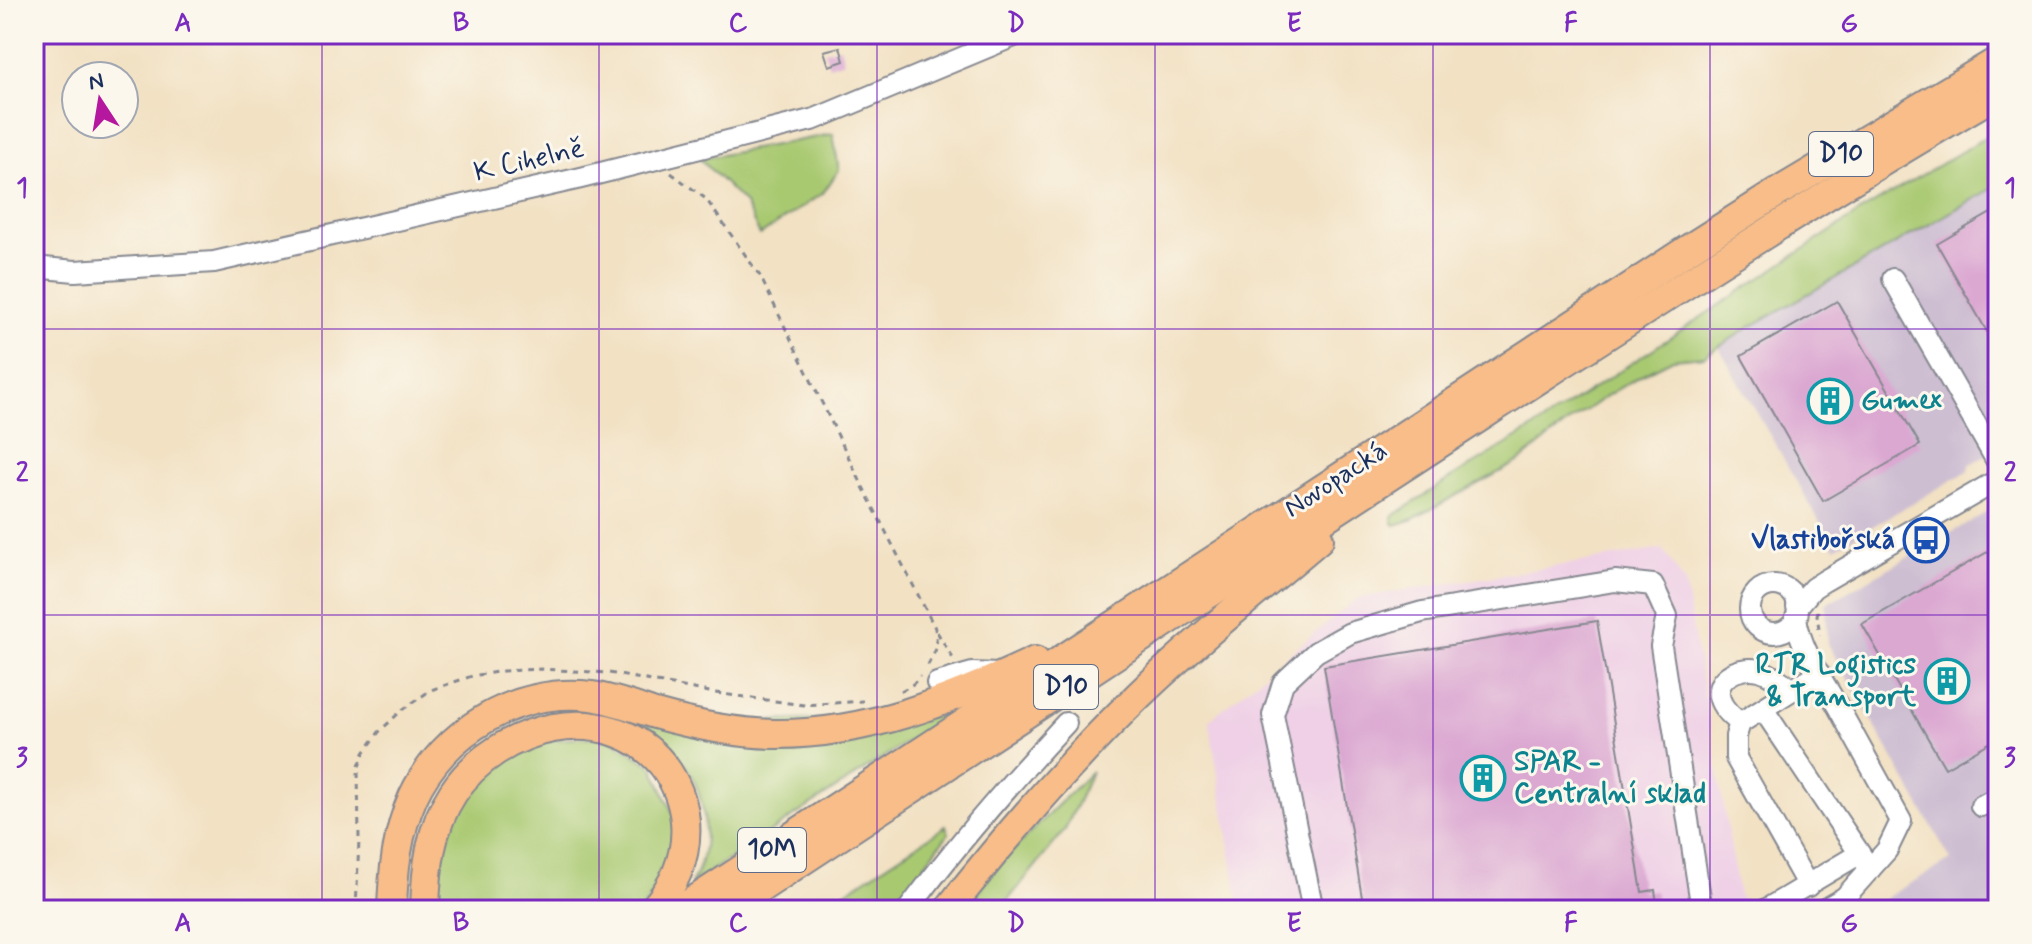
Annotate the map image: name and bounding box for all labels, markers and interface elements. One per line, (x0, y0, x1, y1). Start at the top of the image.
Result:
text: A (174, 7, 192, 41)
text: B (453, 7, 469, 41)
text: C (729, 7, 748, 41)
text: D (1007, 7, 1025, 41)
text: E (1286, 7, 1302, 41)
text: F (1564, 7, 1578, 41)
text: G (1840, 7, 1858, 41)
north arrow (60, 60, 140, 140)
text: N (86, 67, 106, 98)
street label: K Cihelně (470, 130, 588, 192)
road number: D10 (1809, 132, 1873, 176)
text: 1 (16, 172, 28, 206)
text: 1 (2004, 172, 2016, 206)
building icon: Gumex (1806, 377, 1854, 425)
place label: Gumex (1861, 383, 1942, 420)
street label: Novopacká (1277, 433, 1395, 527)
text: 2 (16, 457, 29, 491)
text: 2 (2004, 457, 2017, 491)
bus stop icon: Vlastibořská (1902, 516, 1950, 564)
place label: Vlastibořská (1751, 522, 1895, 559)
place label: RTR Logistics & Transport (1755, 647, 1917, 716)
building icon: RTR Logistics & Transport (1923, 657, 1971, 705)
road number: D10 (1034, 665, 1098, 709)
text: 3 (16, 742, 28, 776)
text: 3 (2004, 742, 2016, 776)
place label: SPAR - Centralní sklad (1514, 744, 1706, 813)
building icon: SPAR - Centralní sklad (1459, 754, 1507, 802)
road number: 10M (738, 828, 806, 872)
text: A (174, 907, 192, 941)
text: B (453, 907, 469, 941)
text: C (729, 907, 748, 941)
text: D (1007, 907, 1025, 941)
text: E (1286, 907, 1302, 941)
text: F (1564, 907, 1578, 941)
text: G (1840, 907, 1858, 941)

